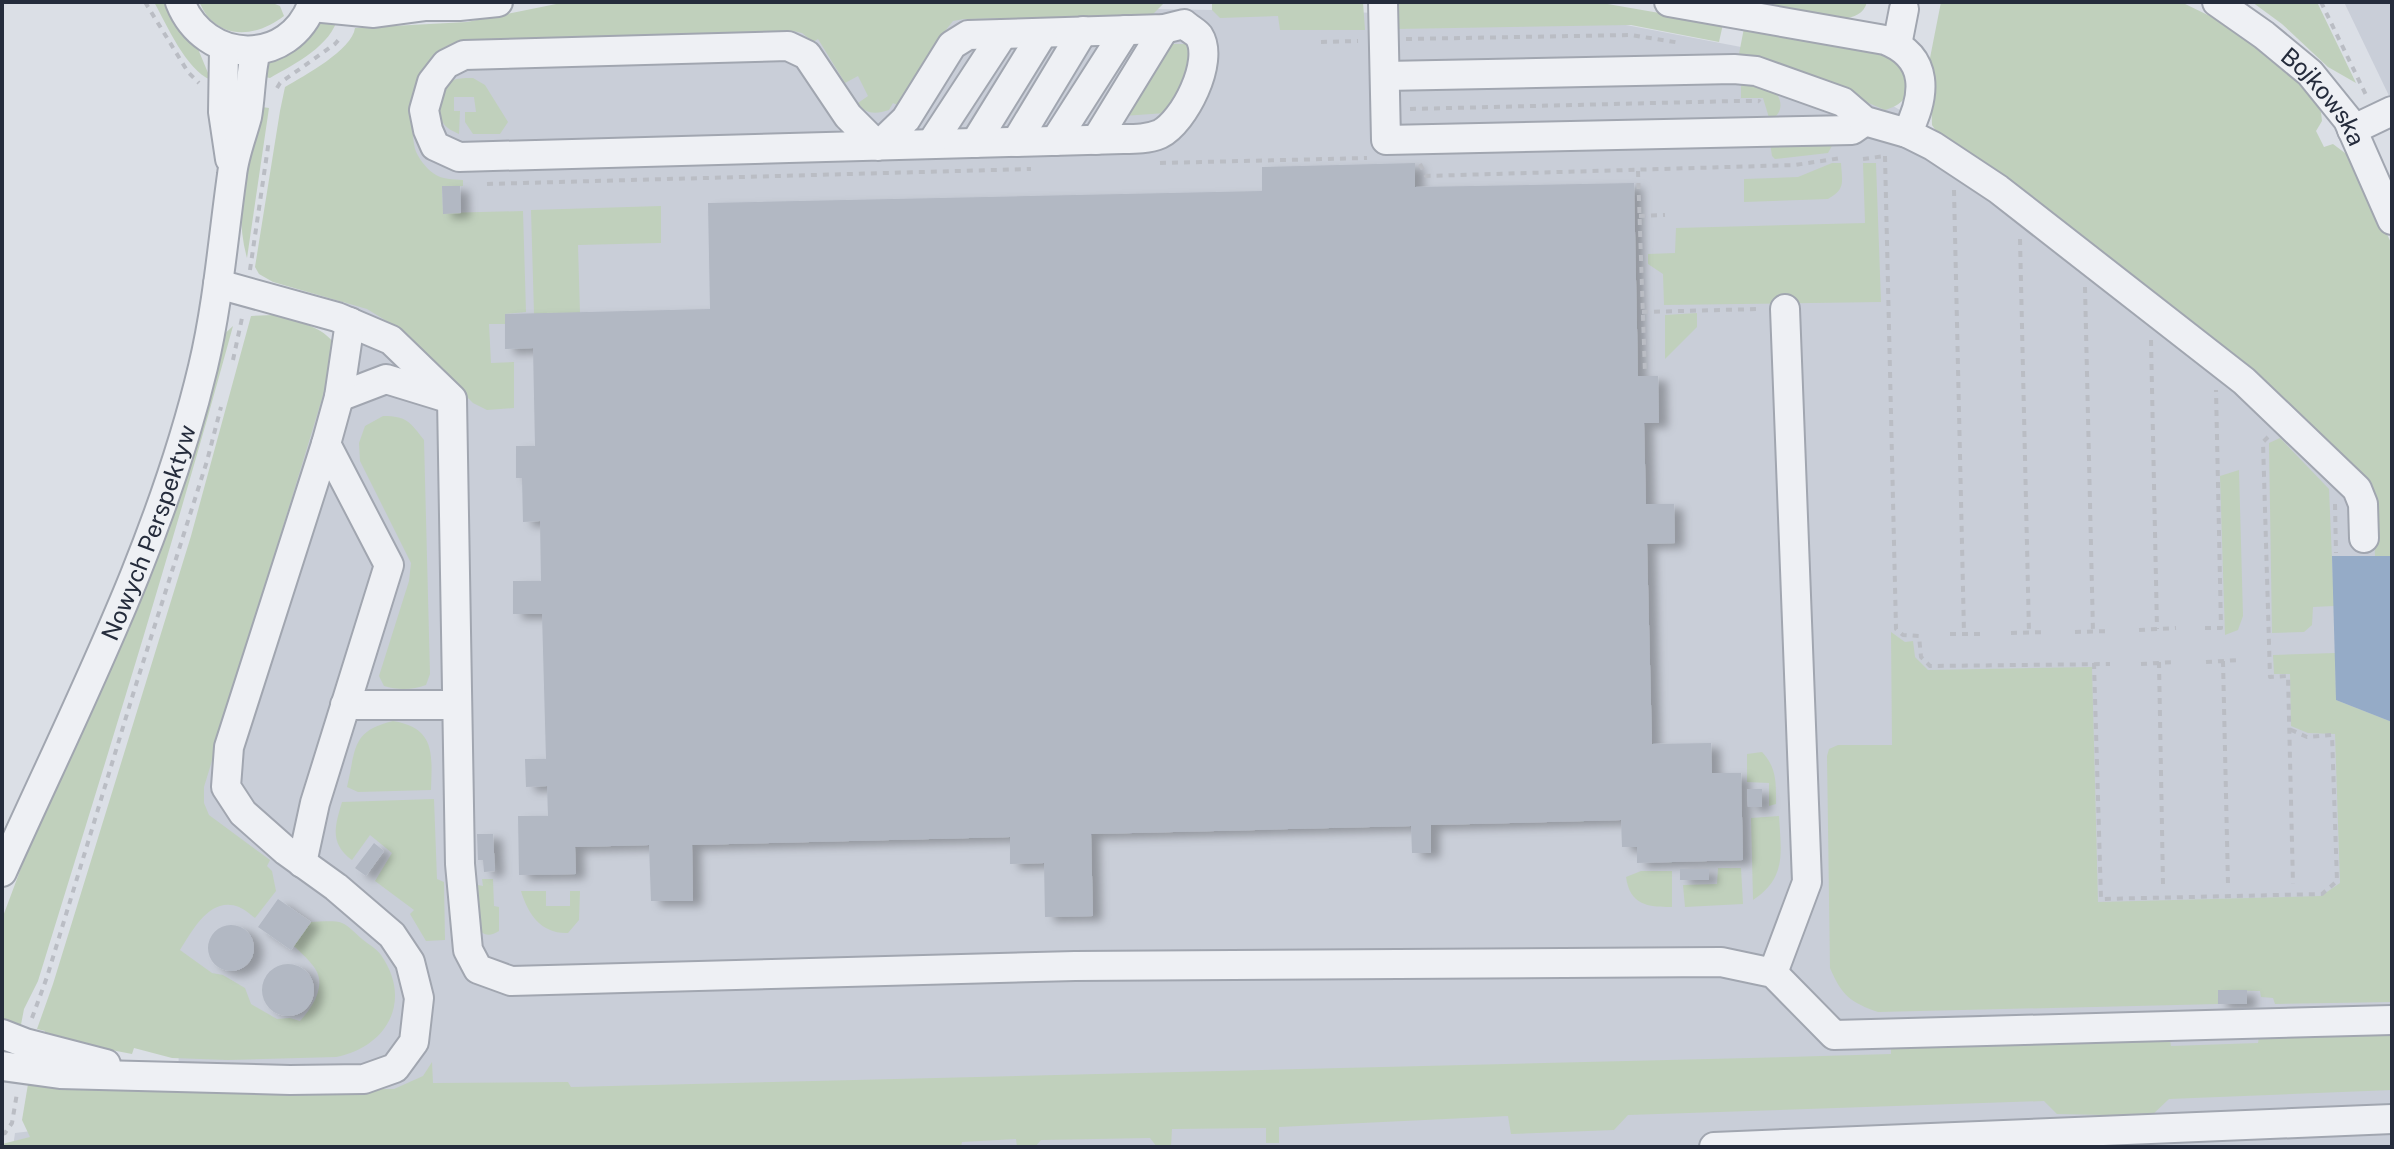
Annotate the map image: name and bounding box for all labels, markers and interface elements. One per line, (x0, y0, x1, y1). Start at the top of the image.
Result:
street label: Bojkowska (2276, 41, 2371, 150)
street label: Nowych Perspektyw (95, 421, 201, 644)

